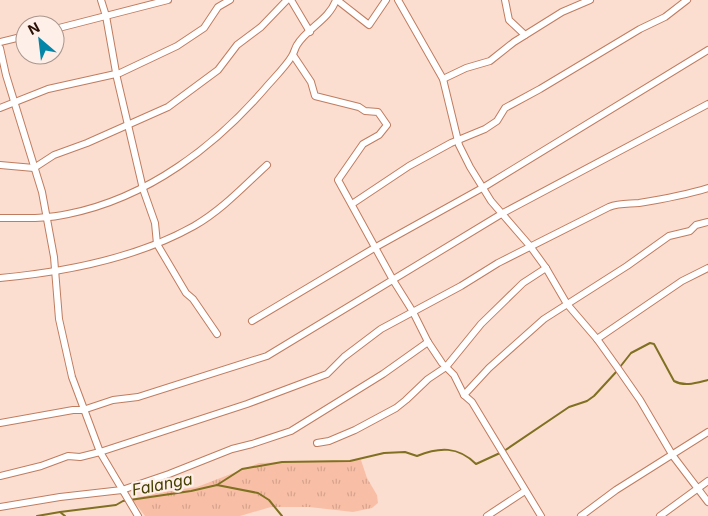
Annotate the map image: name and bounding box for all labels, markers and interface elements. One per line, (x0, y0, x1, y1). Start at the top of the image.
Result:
north arrow (15, 15, 65, 65)
text: N (25, 18, 42, 38)
water label: Falanga (130, 468, 194, 500)

